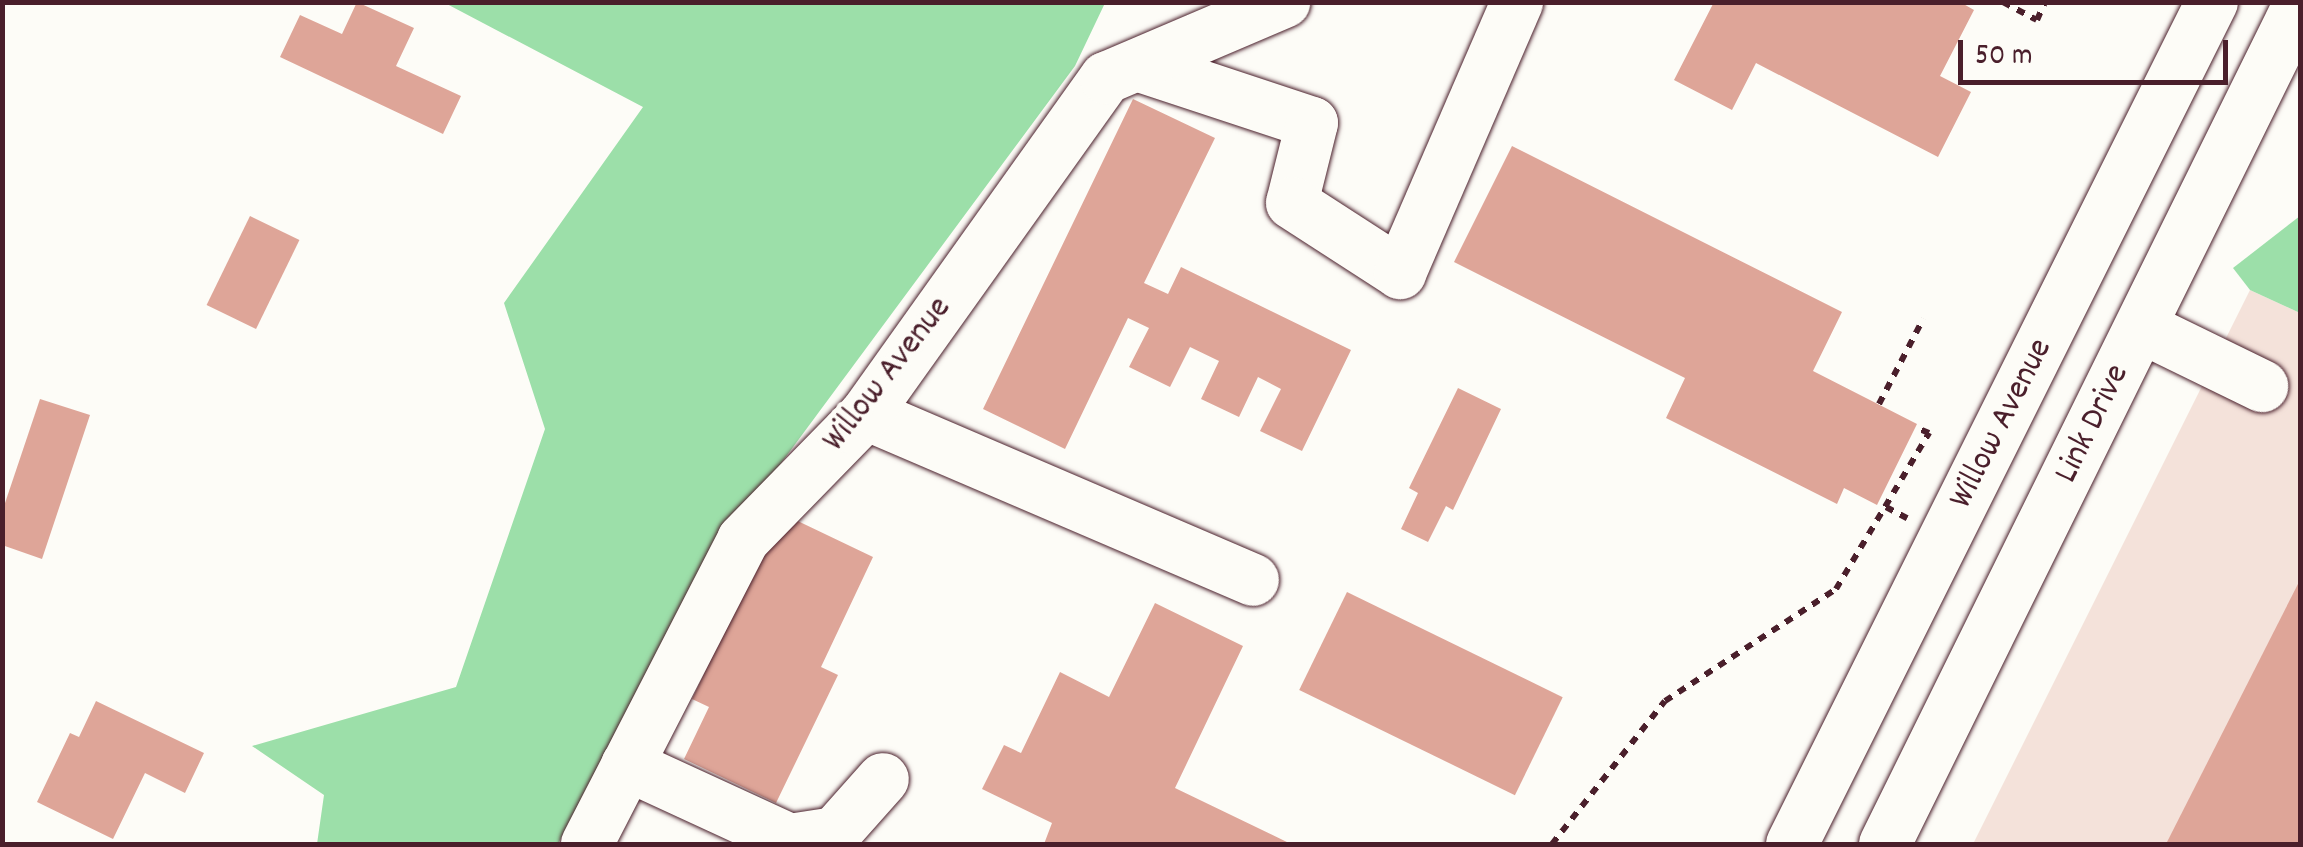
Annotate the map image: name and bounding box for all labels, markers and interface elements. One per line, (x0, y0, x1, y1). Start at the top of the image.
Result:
scale bar (1963, 20, 2233, 82)
text: 50 m (1975, 36, 2033, 79)
street label: Willow Avenue (814, 289, 962, 461)
street label: Willow Avenue (1941, 332, 2063, 516)
street label: Link Drive (2046, 358, 2140, 490)

